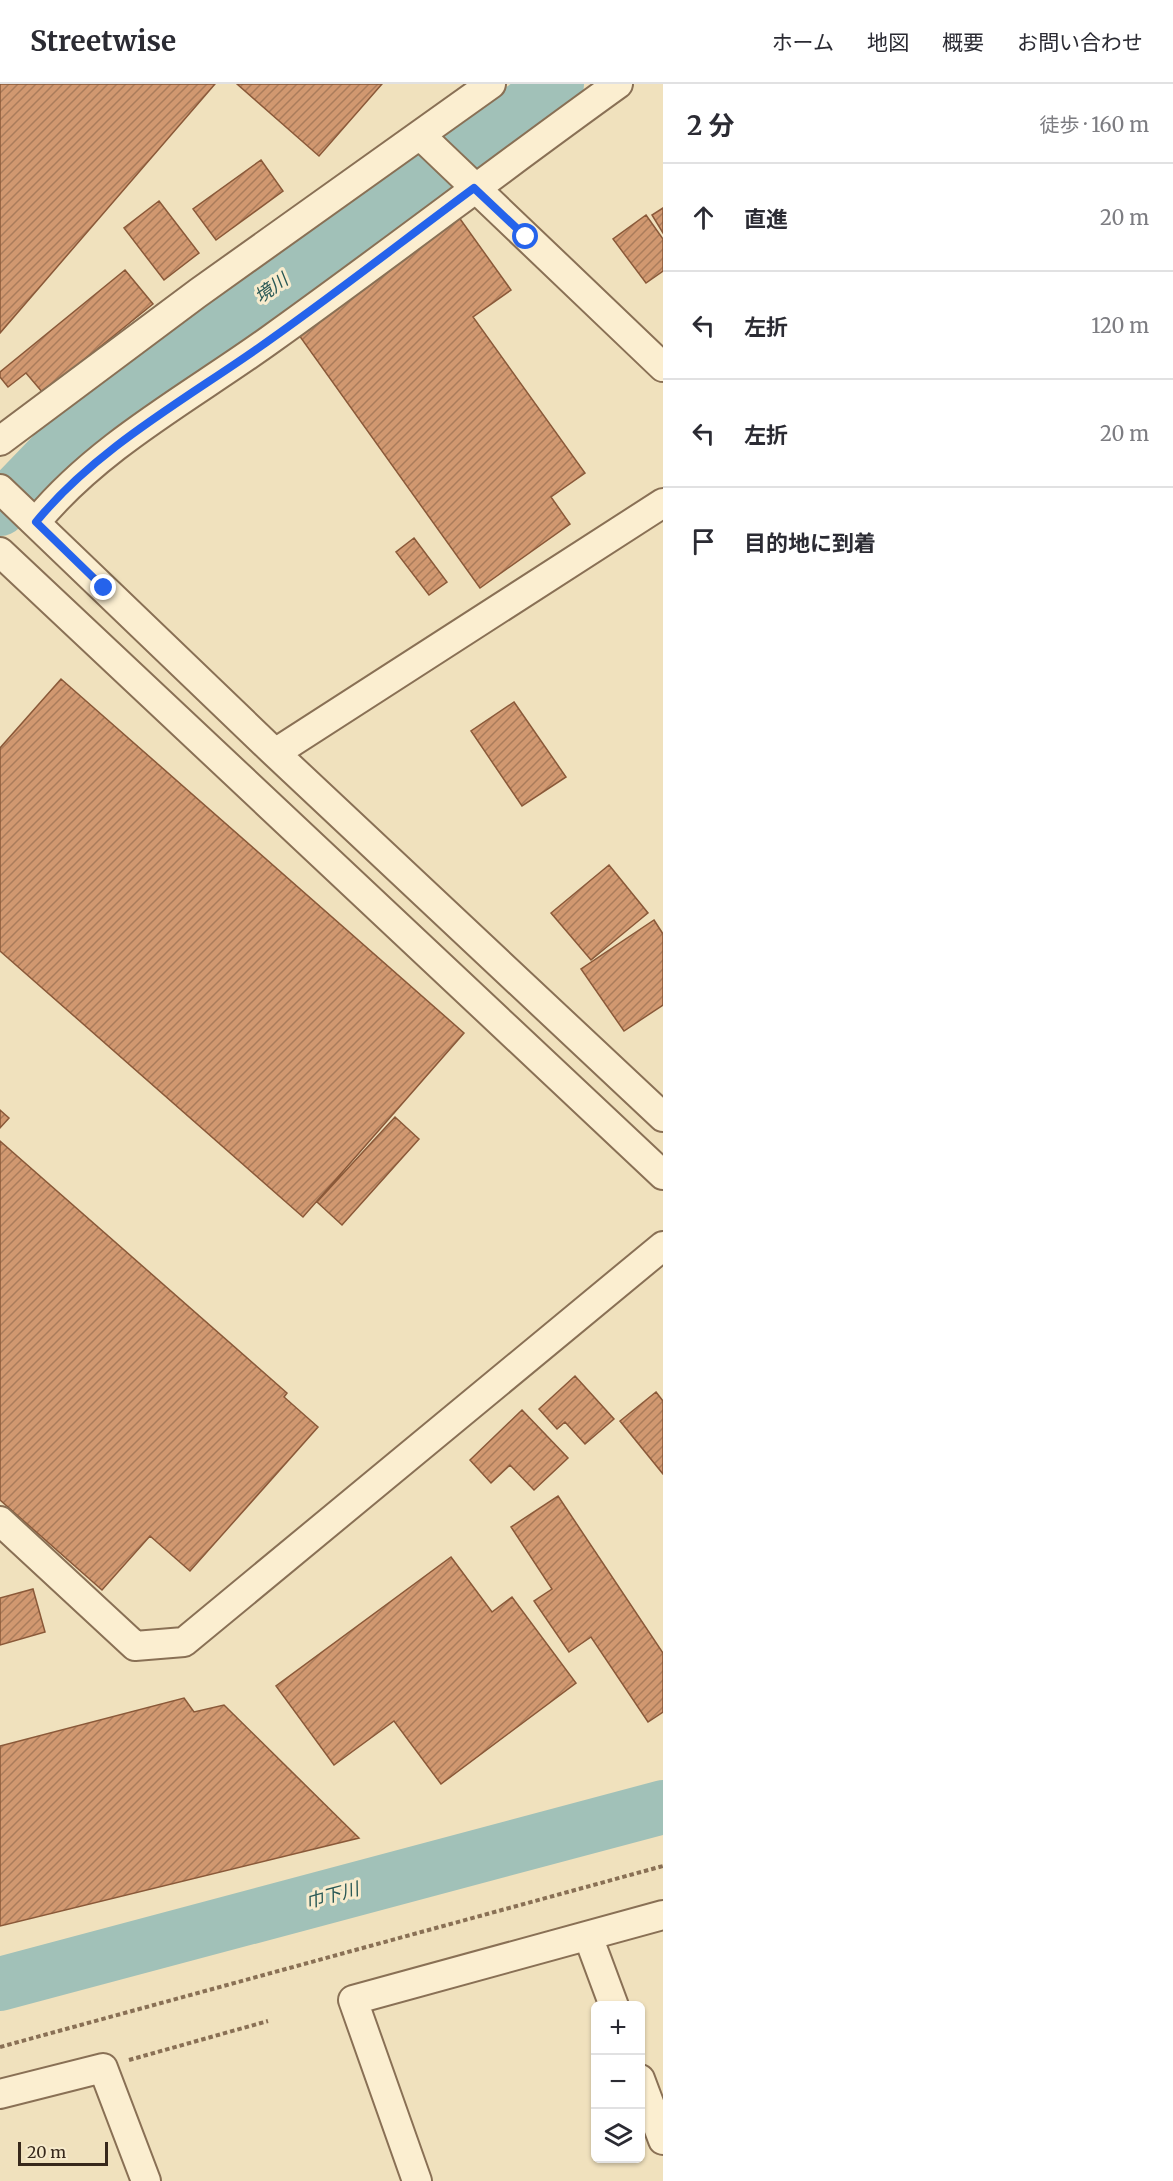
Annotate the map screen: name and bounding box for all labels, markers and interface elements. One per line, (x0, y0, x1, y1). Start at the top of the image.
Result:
text: Streetwise (30, 23, 176, 59)
text: ホーム (772, 29, 834, 56)
text: 地図 (867, 29, 909, 56)
text: 概要 (942, 29, 984, 56)
text: お問い合わせ (1017, 29, 1143, 56)
text: 2 分 (687, 109, 734, 142)
text: 徒歩 · 160 m (1039, 112, 1149, 137)
icon: ahead (687, 201, 720, 234)
text: 直進 (744, 205, 788, 233)
text: 20 m (1100, 205, 1149, 230)
route start (512, 223, 538, 249)
water label: 境川 (250, 267, 294, 308)
icon: left (687, 309, 720, 342)
text: 左折 (744, 313, 788, 341)
text: 120 m (1091, 313, 1149, 338)
icon: left (687, 417, 720, 450)
text: 左折 (744, 421, 788, 449)
text: 20 m (1100, 421, 1149, 446)
icon: arrive (687, 525, 720, 558)
text: 目的地に到着 (744, 529, 876, 557)
route end (90, 574, 116, 600)
water label: 巾下川 (303, 1876, 363, 1913)
map controls (591, 2001, 645, 2163)
button: + (591, 2001, 645, 2055)
button: − (591, 2055, 645, 2109)
button: layers (591, 2109, 645, 2163)
scale bar (18, 2139, 108, 2166)
text: 20 m (27, 2142, 66, 2162)

